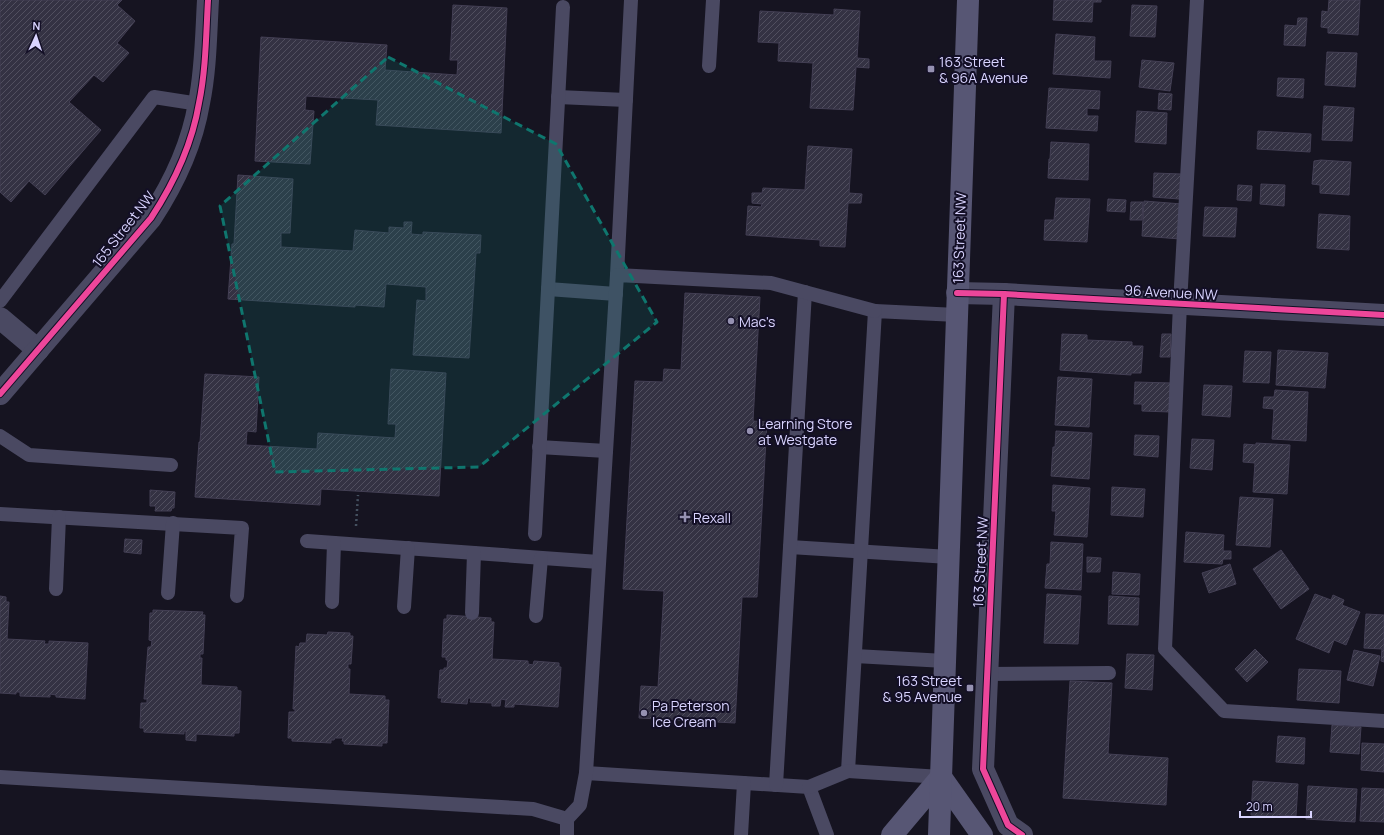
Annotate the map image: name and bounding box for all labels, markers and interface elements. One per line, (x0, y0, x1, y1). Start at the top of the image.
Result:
north arrow (16, 16, 56, 56)
text: N (32, 18, 41, 33)
place label: 163 Street & 96A Avenue (939, 52, 1028, 87)
marker: 163 Street & 96A Avenue (926, 64, 936, 74)
street label: 165 Street NW (87, 187, 159, 271)
street label: 163 Street NW (948, 192, 970, 284)
street label: 96 Avenue NW (1124, 280, 1218, 304)
place label: Mac's (739, 312, 775, 331)
marker: Mac's (726, 316, 736, 326)
place label: Learning Store at Westgate (758, 414, 852, 449)
marker: Learning Store at Westgate (745, 426, 755, 436)
place label: Rexall (693, 508, 731, 527)
marker: Rexall (680, 512, 690, 522)
street label: 163 Street NW (968, 516, 992, 608)
place label: 163 Street & 95 Avenue (883, 671, 962, 706)
marker: 163 Street & 95 Avenue (965, 683, 975, 693)
place label: Pa Peterson Ice Cream (652, 696, 730, 731)
marker: Pa Peterson Ice Cream (639, 708, 649, 718)
scale bar (1240, 793, 1311, 819)
text: 20 m (1246, 798, 1273, 815)

